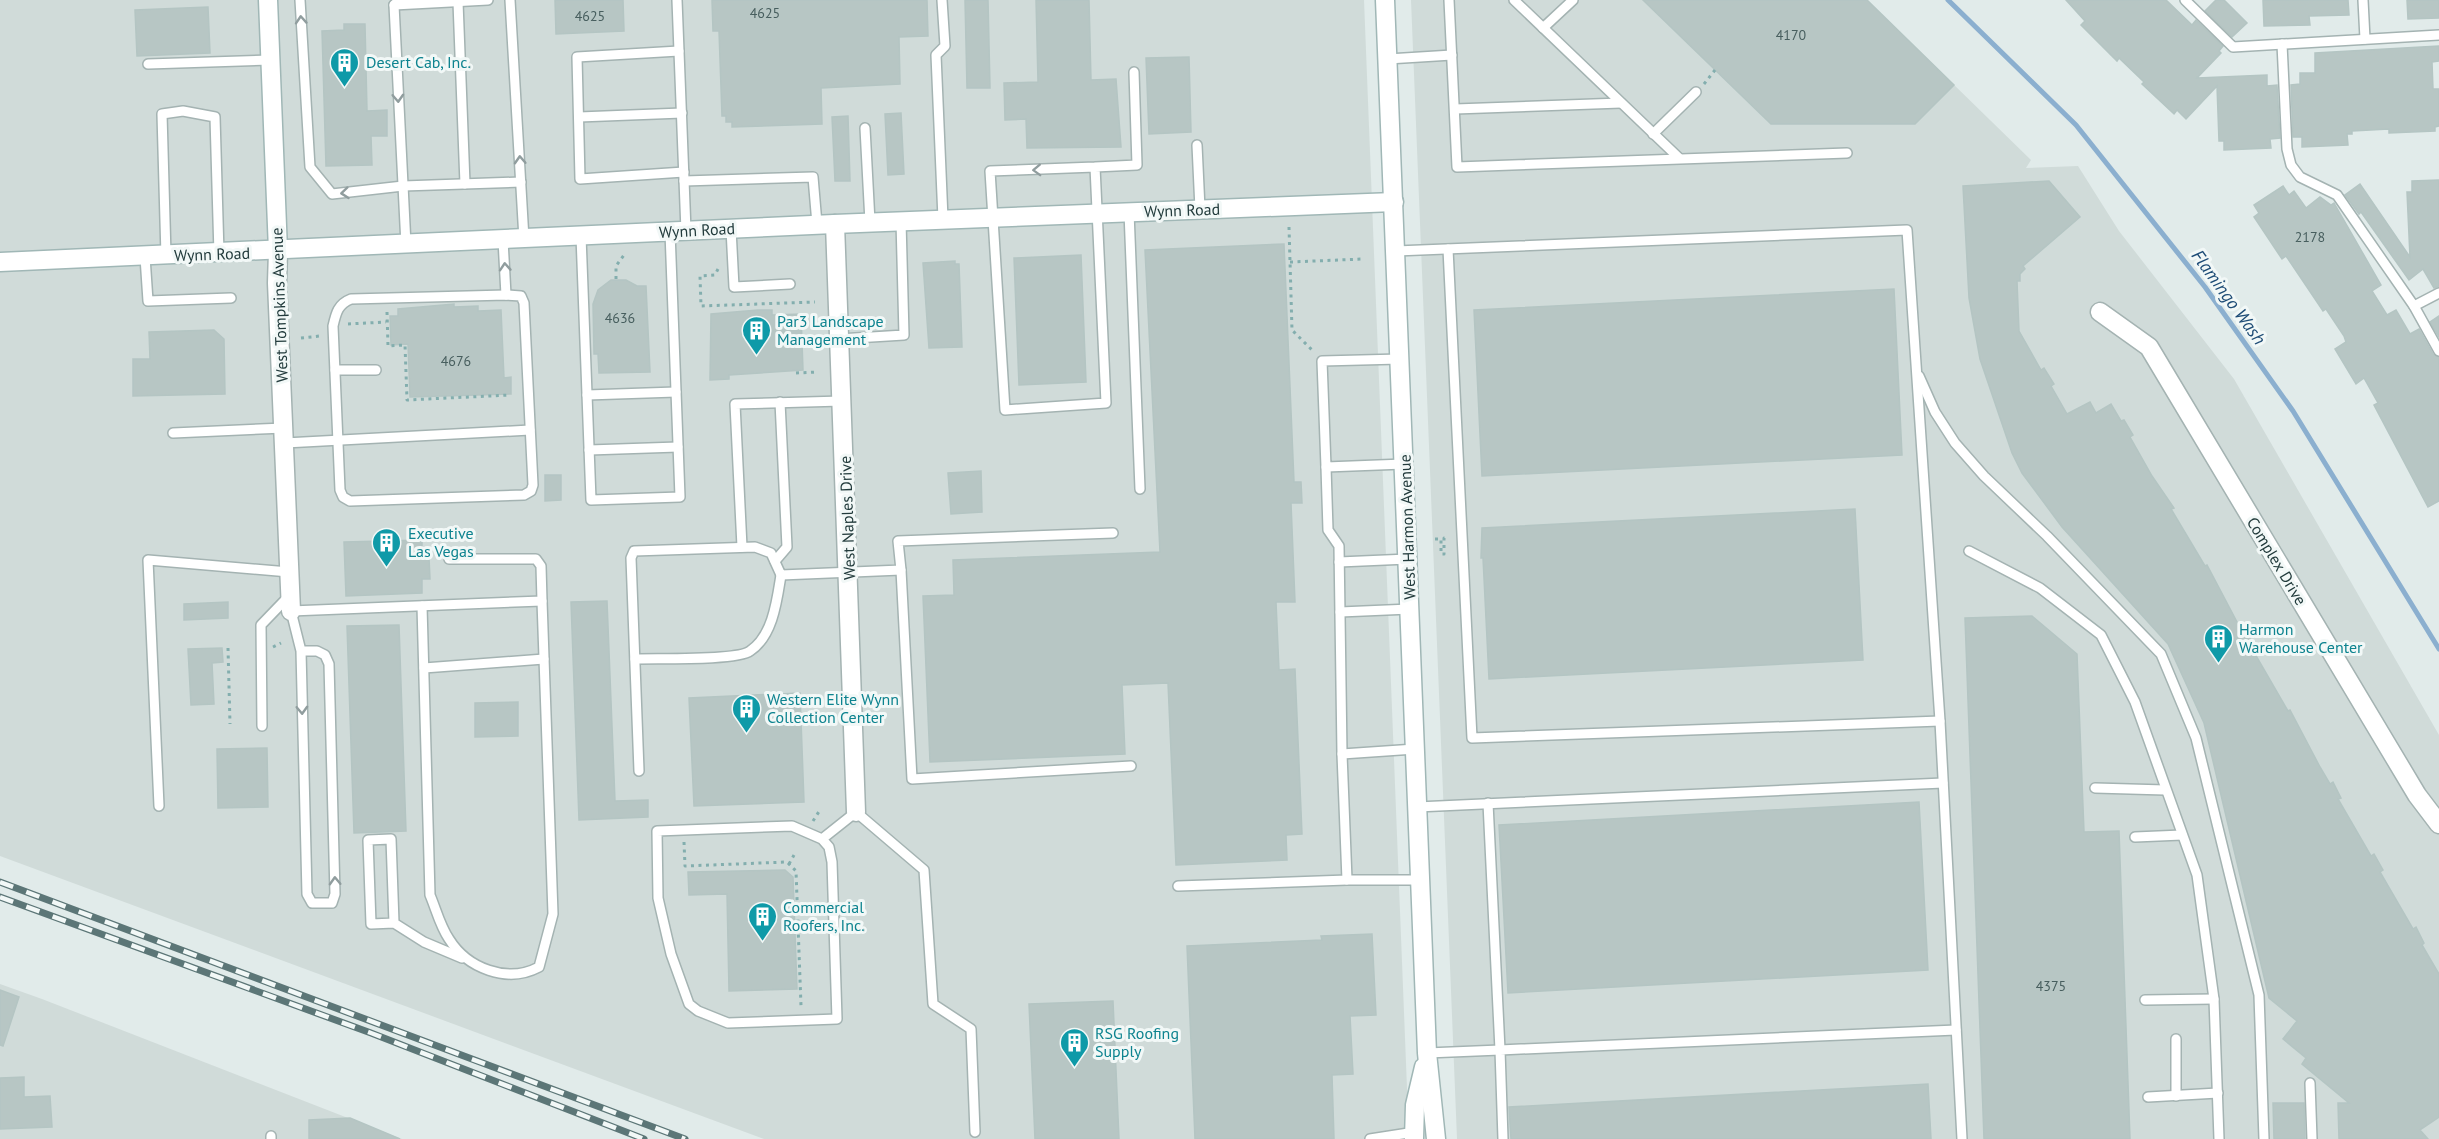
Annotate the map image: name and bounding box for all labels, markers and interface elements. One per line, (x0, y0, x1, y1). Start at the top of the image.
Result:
house number: 4625 (750, 4, 780, 22)
house number: 4625 (575, 7, 605, 25)
one-way arrow (295, 16, 308, 25)
house number: 4170 (1776, 26, 1807, 44)
building icon: Desert Cab, Inc. (329, 46, 361, 88)
place label: Desert Cab, Inc. (366, 52, 471, 72)
one-way arrow (391, 94, 404, 103)
one-way arrow (513, 155, 526, 164)
one-way arrow (1032, 163, 1041, 176)
one-way arrow (340, 186, 349, 199)
street label: Wynn Road (1144, 199, 1220, 221)
street label: Wynn Road (658, 218, 736, 242)
street label: West Tompkins Avenue (266, 227, 292, 383)
house number: 2178 (2295, 228, 2325, 246)
street label: Wynn Road (174, 243, 250, 265)
water label: Flamingo Wash (2187, 245, 2271, 349)
one-way arrow (499, 263, 512, 272)
house number: 4636 (605, 309, 635, 327)
place label: Par3 Landscape Management (777, 311, 884, 349)
building icon: Par3 Landscape Management (740, 314, 772, 356)
house number: 4676 (441, 352, 471, 370)
street label: West Harmon Avenue (1394, 454, 1420, 600)
street label: West Naples Drive (835, 456, 859, 580)
street label: Complex Drive (2243, 513, 2311, 609)
place label: Executive Las Vegas (408, 523, 474, 561)
building icon: Executive Las Vegas (371, 526, 403, 568)
place label: Harmon Warehouse Center (2239, 619, 2363, 657)
building icon: Harmon Warehouse Center (2202, 622, 2234, 664)
place label: Western Elite Wynn Collection Center (767, 689, 899, 727)
building icon: Western Elite Wynn Collection Center (730, 692, 762, 734)
one-way arrow (296, 705, 308, 714)
one-way arrow (328, 876, 341, 885)
place label: Commercial Roofers, Inc. (783, 897, 865, 935)
building icon: Commercial Roofers, Inc. (746, 900, 778, 942)
house number: 4375 (2036, 977, 2066, 995)
place label: RSG Roofing Supply (1095, 1023, 1179, 1061)
building icon: RSG Roofing Supply (1058, 1026, 1090, 1068)

